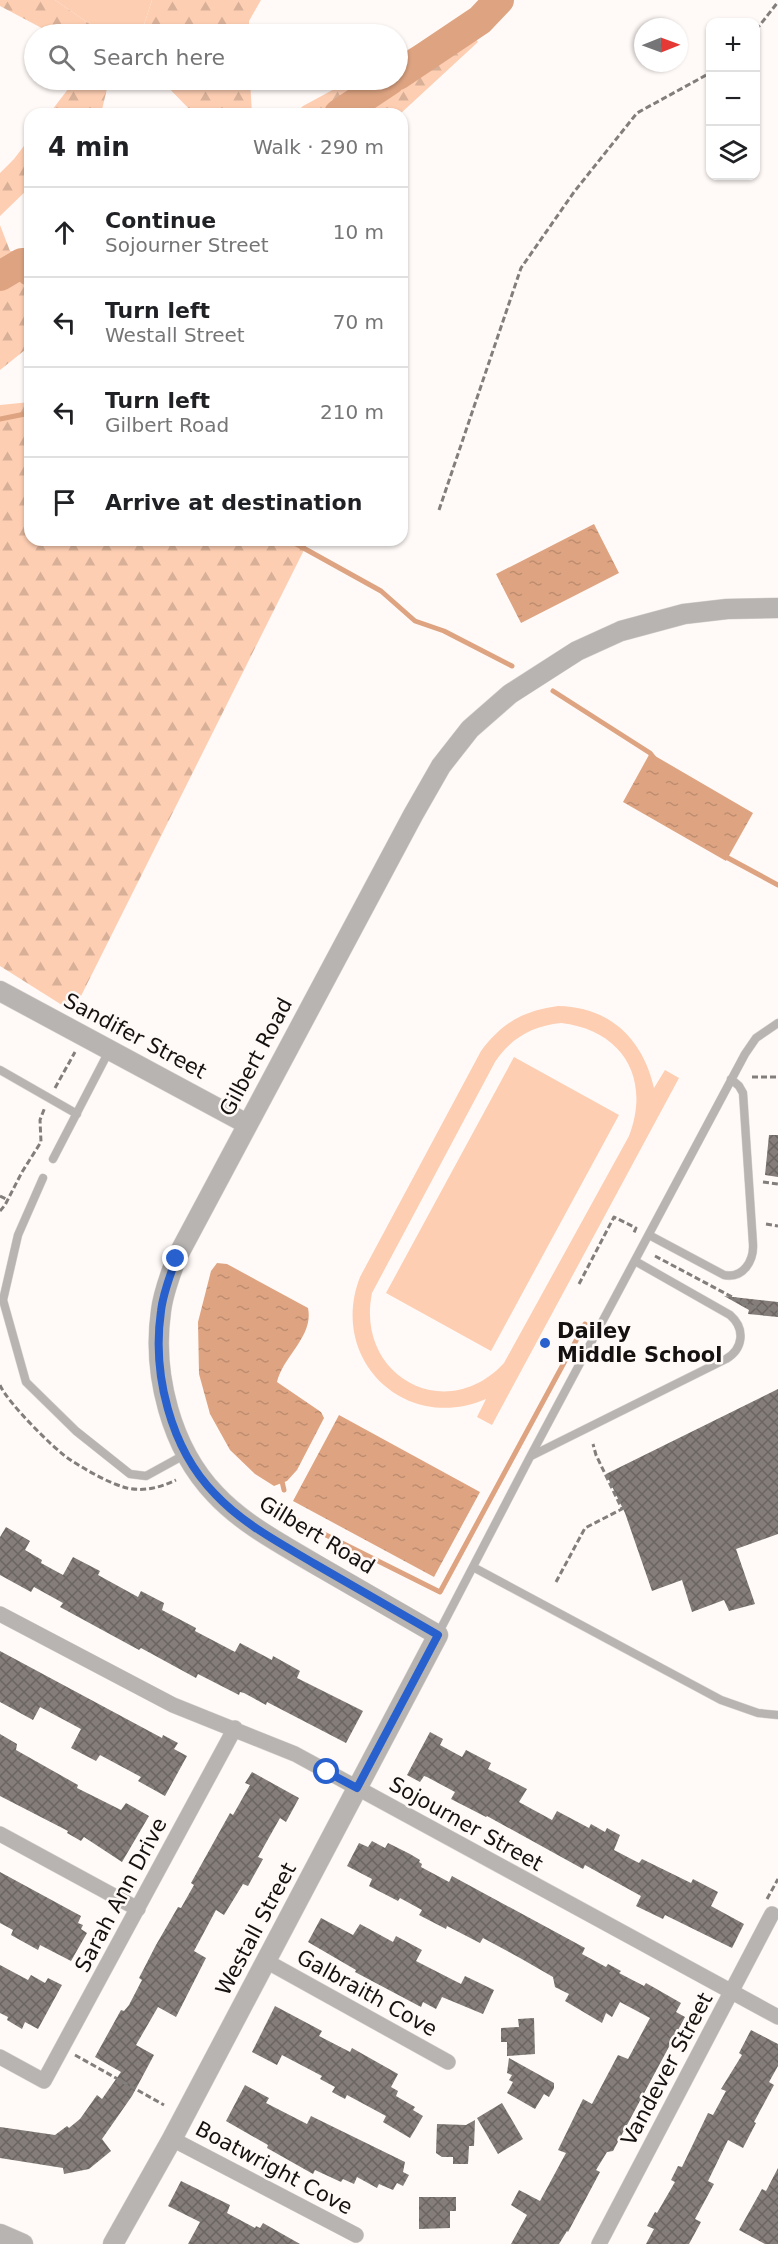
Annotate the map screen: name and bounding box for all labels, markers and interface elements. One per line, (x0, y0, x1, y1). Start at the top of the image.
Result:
north arrow (634, 18, 688, 72)
map controls (706, 18, 760, 180)
button: + (706, 18, 760, 72)
search box (24, 24, 408, 90)
icon: search (45, 41, 78, 74)
text: Search here (93, 45, 225, 70)
button: − (706, 72, 760, 126)
button: layers (706, 126, 760, 180)
text: 4 min (48, 132, 130, 162)
text: Walk · 290 m (253, 135, 384, 159)
text: Continue (105, 208, 216, 233)
icon: ahead (48, 216, 81, 249)
text: 10 m (333, 220, 384, 244)
text: Sojourner Street (105, 233, 269, 257)
text: Turn left (105, 298, 210, 323)
icon: left (48, 306, 81, 339)
text: 70 m (333, 310, 384, 334)
text: Westall Street (105, 323, 245, 347)
text: Turn left (105, 388, 210, 413)
icon: left (48, 396, 81, 429)
text: 210 m (320, 400, 384, 424)
text: Gilbert Road (105, 413, 229, 437)
icon: arrive (48, 486, 81, 519)
text: Arrive at destination (105, 490, 362, 515)
street label: Sandifer Street (60, 988, 210, 1084)
street label: Gilbert Road (215, 994, 297, 1120)
route end (162, 1245, 188, 1271)
place label: Dailey Middle School (557, 1319, 723, 1367)
marker: Dailey Middle School (538, 1336, 552, 1350)
street label: Gilbert Road (255, 1491, 379, 1579)
route start (313, 1758, 339, 1784)
street label: Sojourner Street (385, 1772, 547, 1876)
street label: Sarah Ann Drive (70, 1814, 172, 1976)
street label: Westall Street (211, 1859, 301, 1999)
street label: Galbraith Cove (293, 1945, 441, 2041)
street label: Vandever Street (617, 1988, 717, 2150)
street label: Boatwright Cove (191, 2116, 357, 2220)

